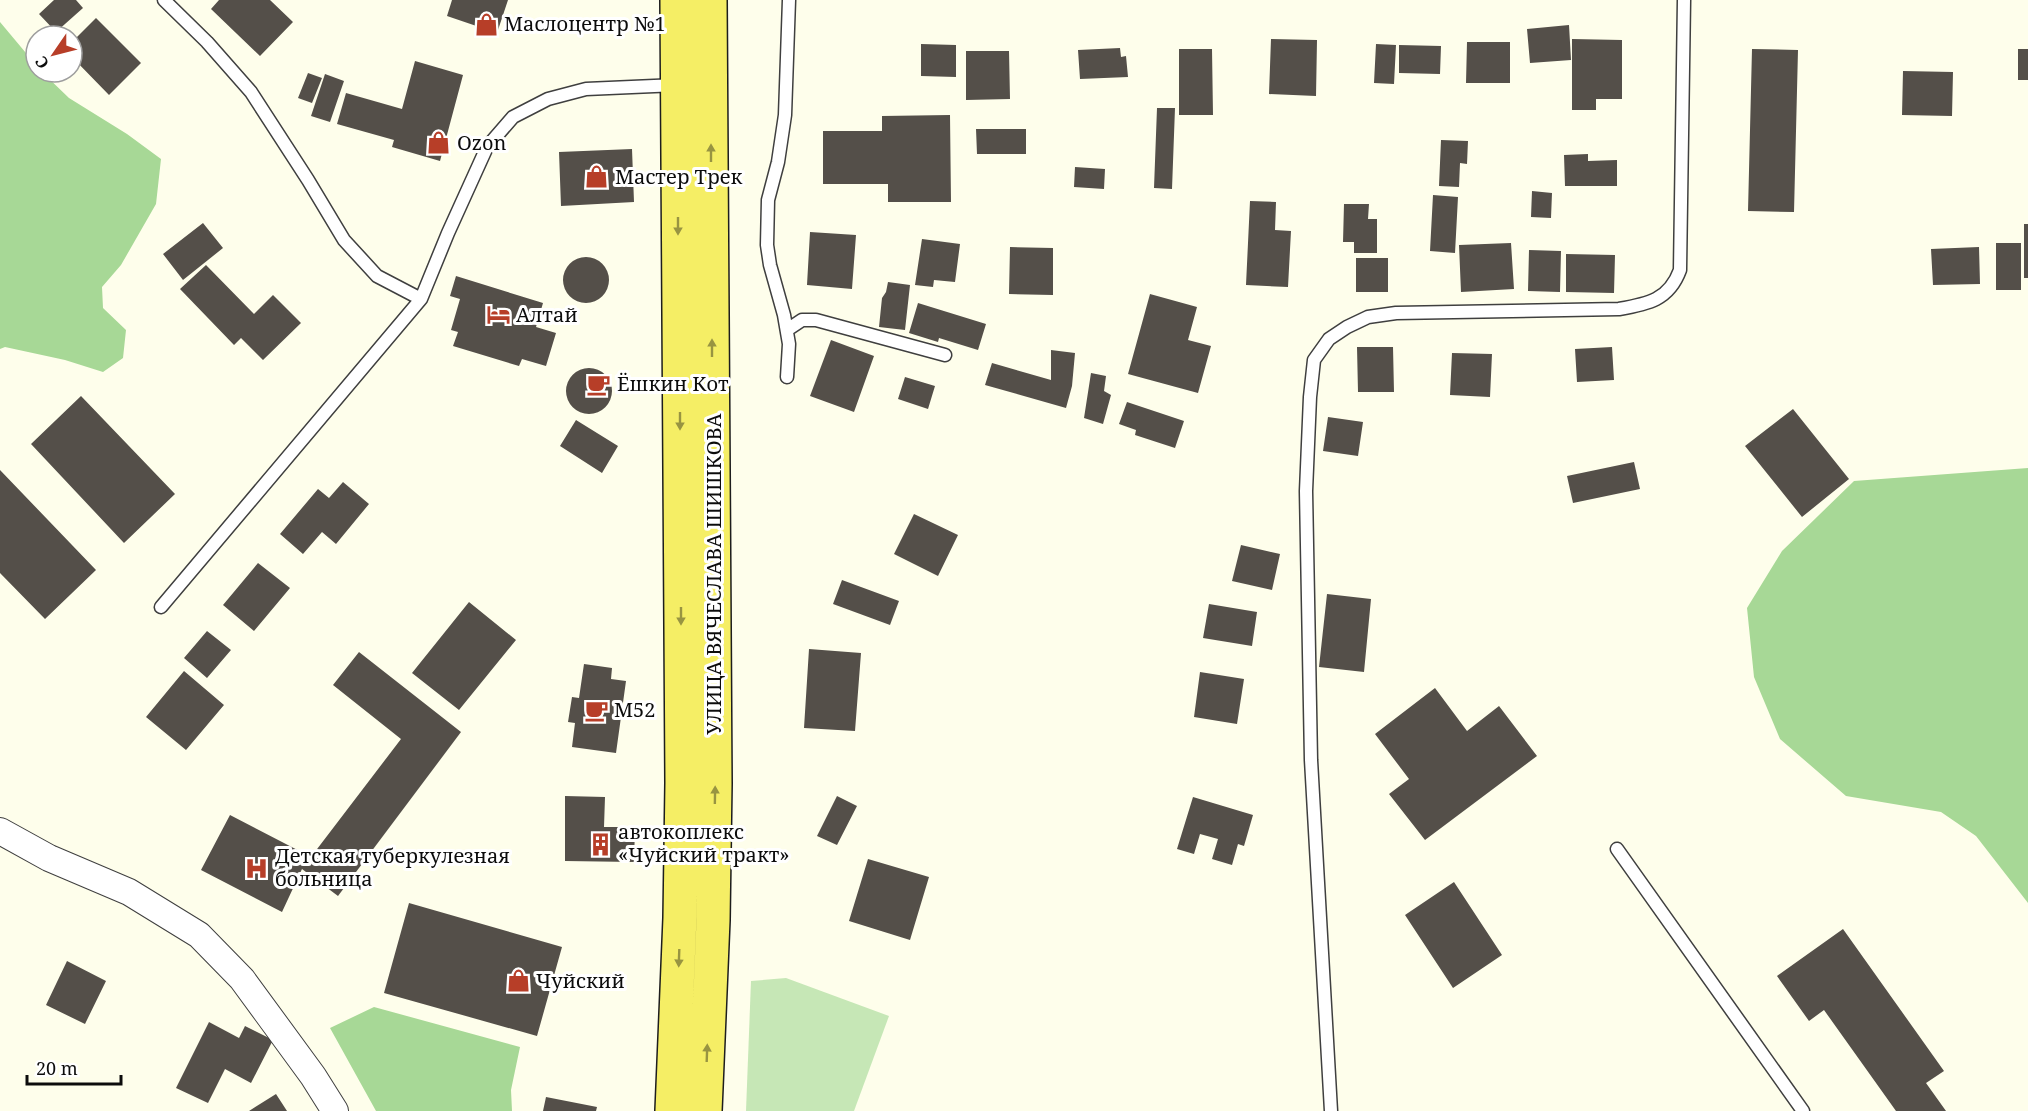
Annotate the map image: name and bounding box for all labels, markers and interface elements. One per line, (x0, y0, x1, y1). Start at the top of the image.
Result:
place label: Маслоцентр №1 (504, 10, 666, 37)
shop icon: Маслоцентр №1 (473, 11, 499, 37)
north arrow (24, 24, 84, 84)
text: С (30, 52, 54, 73)
place label: Ozon (457, 129, 507, 156)
shop icon: Ozon (426, 130, 452, 156)
one-way arrow (706, 143, 716, 162)
place label: Мастер Трек (615, 163, 742, 190)
shop icon: Мастер Трек (584, 164, 610, 190)
one-way arrow (673, 217, 683, 236)
place label: Алтай (516, 301, 578, 328)
hotel icon: Алтай (485, 302, 511, 328)
one-way arrow (707, 338, 717, 357)
place label: Ёшкин Кот (617, 370, 729, 397)
cafe icon: Ёшкин Кот (586, 371, 612, 397)
one-way arrow (675, 412, 685, 431)
street label: УЛИЦА ВЯЧЕСЛАВА ШИШКОВА (700, 412, 727, 735)
one-way arrow (676, 607, 686, 626)
place label: М52 (614, 696, 655, 723)
cafe icon: М52 (583, 697, 609, 723)
one-way arrow (710, 785, 720, 804)
place label: автокоплекс «Чуйский тракт» (618, 818, 790, 868)
building icon: автокоплекс «Чуйский тракт» (587, 831, 613, 857)
place label: Детская туберкулезная больница (275, 842, 510, 892)
hospital icon: Детская туберкулезная больница (244, 855, 270, 881)
one-way arrow (674, 949, 683, 968)
place label: Чуйский (536, 967, 625, 994)
shop icon: Чуйский (505, 968, 531, 994)
one-way arrow (703, 1043, 712, 1062)
scale bar (27, 1048, 122, 1086)
text: 20 m (36, 1056, 78, 1080)

